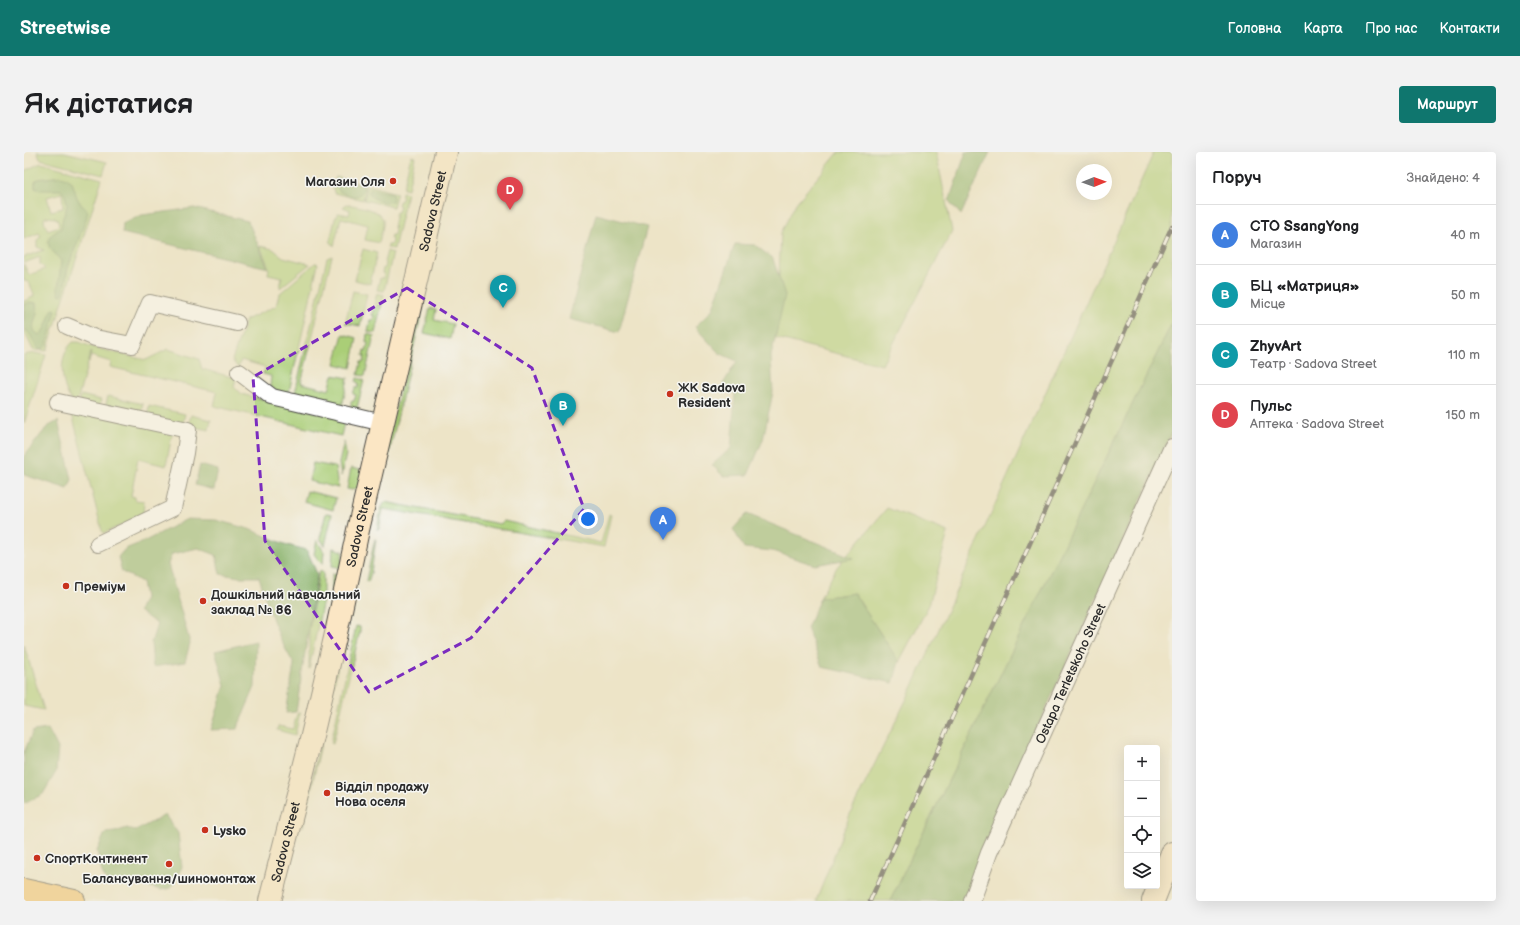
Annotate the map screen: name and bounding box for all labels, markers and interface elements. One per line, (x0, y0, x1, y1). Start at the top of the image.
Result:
text: Streetwise (20, 17, 111, 40)
text: Головна (1228, 20, 1281, 37)
text: Карта (1303, 20, 1343, 37)
text: Про нас (1365, 20, 1417, 37)
text: Контакти (1439, 20, 1500, 37)
button: Маршрут (1399, 86, 1496, 123)
text: Як дістатися (24, 88, 193, 121)
north arrow (1076, 164, 1112, 200)
text: Поруч (1212, 168, 1262, 188)
street label: Sadova Street (416, 169, 450, 253)
text: Знайдено: 4 (1407, 170, 1480, 186)
place label: Магазин Оля (305, 174, 385, 190)
marker: Магазин Оля (388, 176, 398, 186)
pin: D (497, 177, 523, 210)
text: СТО SsangYong (1250, 217, 1359, 236)
text: A (1221, 227, 1229, 243)
text: 40 m (1450, 227, 1480, 243)
text: Магазин (1250, 236, 1302, 252)
pin: C (490, 275, 516, 308)
text: БЦ «Матриця» (1250, 277, 1360, 296)
text: B (1220, 287, 1230, 303)
text: 50 m (1451, 287, 1480, 303)
text: Місце (1250, 296, 1285, 312)
text: ZhyvArt (1250, 337, 1301, 356)
text: C (1220, 347, 1230, 363)
text: 110 m (1448, 347, 1480, 363)
text: Театр · Sadova Street (1250, 356, 1377, 372)
place label: ЖК Sadova Resident (678, 380, 745, 411)
marker: ЖК Sadova Resident (665, 389, 675, 399)
pin: B (550, 393, 576, 426)
text: Пульс (1250, 397, 1292, 416)
text: D (1220, 407, 1230, 423)
text: 150 m (1446, 407, 1480, 423)
text: Аптека · Sadova Street (1250, 416, 1384, 432)
street label: Sadova Street (343, 485, 377, 569)
pin: A (650, 507, 676, 540)
your location (578, 509, 598, 529)
place label: Преміум (74, 579, 126, 595)
marker: Преміум (61, 581, 71, 591)
place label: Дошкільний навчальний заклад № 86 (211, 587, 361, 618)
marker: Дошкільний навчальний заклад № 86 (198, 596, 208, 606)
street label: Ostapa Terletskoho Street (1032, 601, 1109, 746)
map controls (1124, 745, 1160, 889)
button: + (1124, 745, 1160, 781)
place label: Відділ продажу Нова оселя (335, 779, 429, 810)
button: − (1124, 781, 1160, 817)
marker: Відділ продажу Нова оселя (322, 788, 332, 798)
street label: Sadova Street (268, 800, 304, 884)
button: locate (1124, 817, 1160, 853)
place label: Lysko (213, 823, 246, 839)
marker: Lysko (200, 825, 210, 835)
place label: СпортКонтинент (45, 851, 148, 867)
marker: СпортКонтинент (32, 853, 42, 863)
button: layers (1124, 853, 1160, 889)
marker: Балансування/шиномонтаж (164, 859, 174, 869)
place label: Балансування/шиномонтаж (82, 871, 257, 887)

